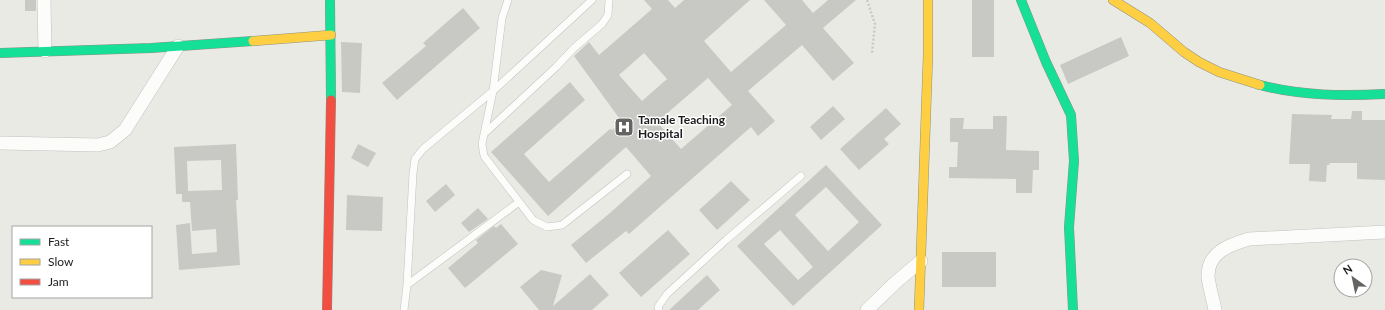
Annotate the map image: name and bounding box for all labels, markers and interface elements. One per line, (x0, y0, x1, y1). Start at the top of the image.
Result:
place label: Tamale Teaching Hospital (638, 112, 726, 141)
hospital icon: Tamale Teaching Hospital (613, 116, 635, 138)
legend (12, 226, 152, 298)
text: Fast (48, 234, 70, 249)
text: Slow (48, 254, 74, 269)
north arrow (1333, 258, 1373, 298)
text: N (1340, 261, 1354, 277)
text: Jam (48, 274, 69, 289)

